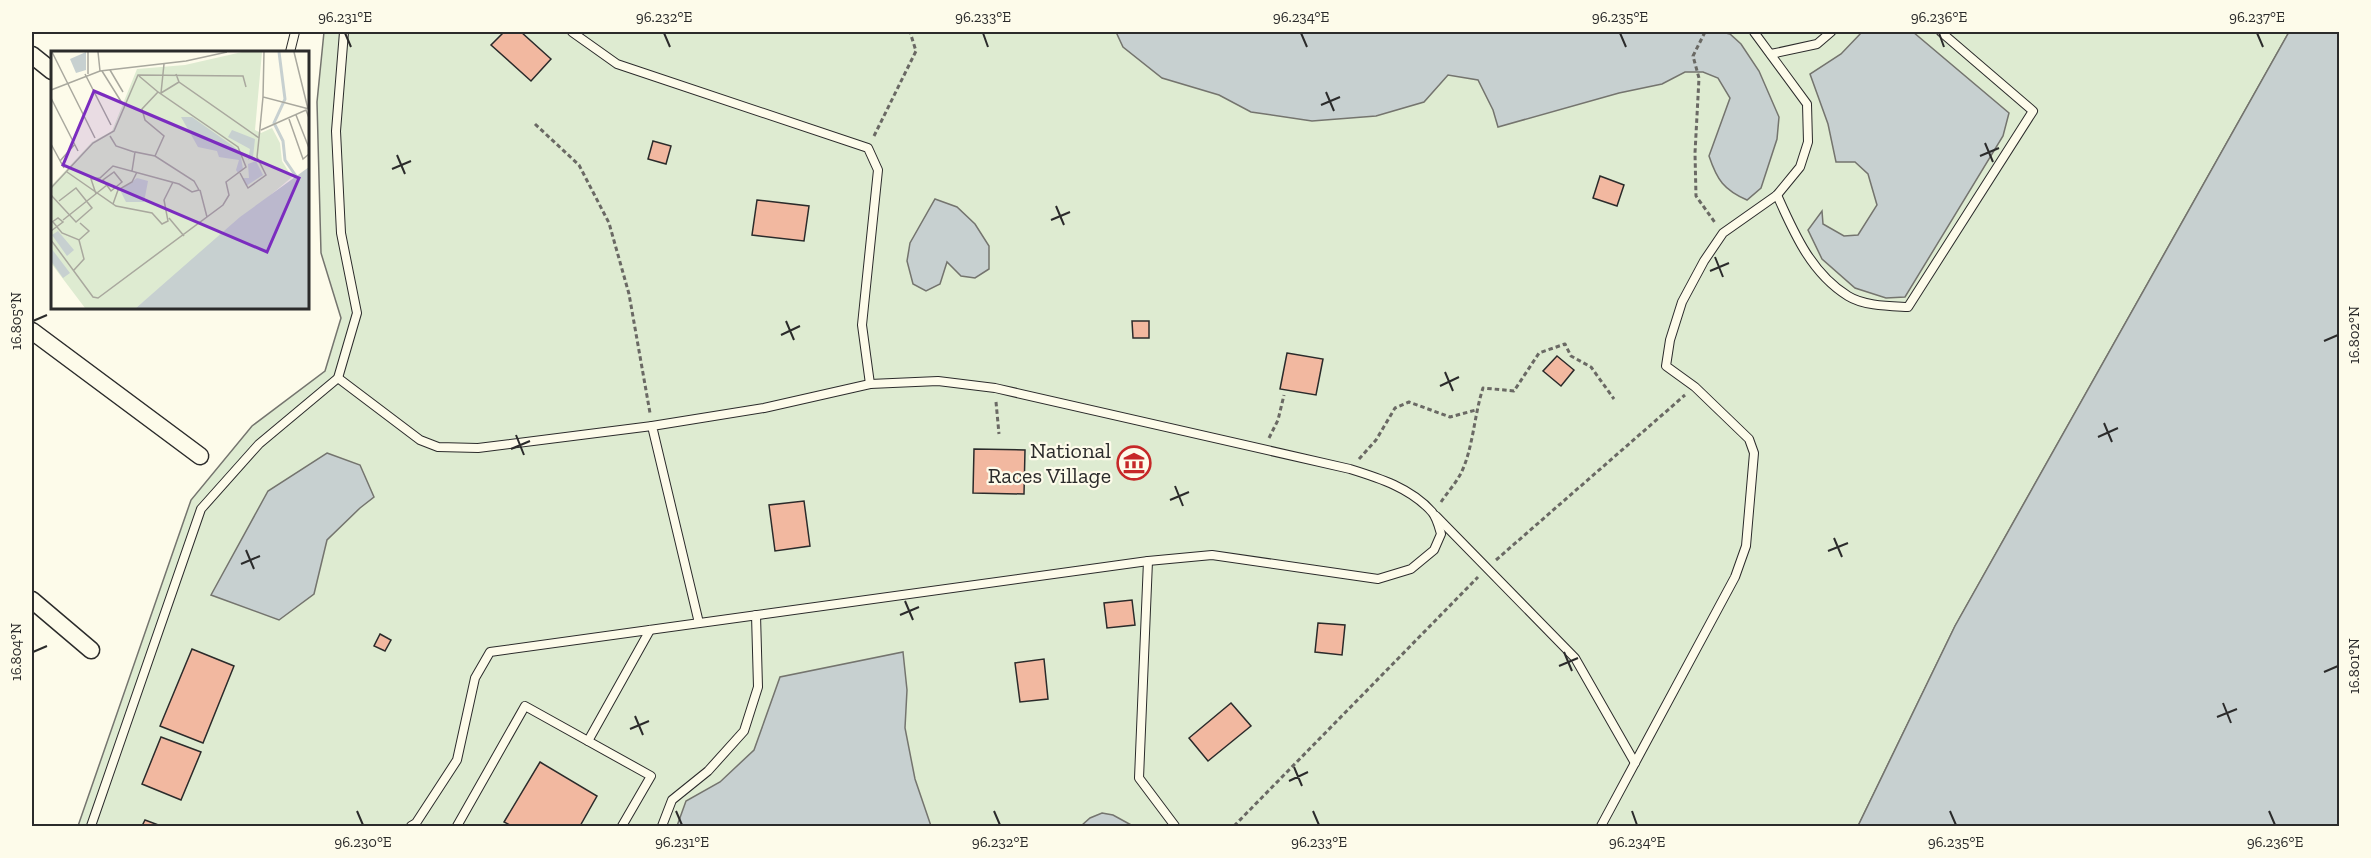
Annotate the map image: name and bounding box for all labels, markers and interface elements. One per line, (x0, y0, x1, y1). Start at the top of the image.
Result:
text: 96.231°E (318, 8, 372, 26)
text: 96.232°E (636, 8, 692, 26)
text: 96.233°E (955, 8, 1011, 26)
text: 96.234°E (1273, 8, 1329, 26)
text: 96.235°E (1592, 8, 1648, 26)
text: 96.236°E (1911, 8, 1968, 26)
text: 96.237°E (2229, 8, 2285, 26)
inset map (51, 51, 309, 309)
text: 16.805°N (7, 292, 25, 350)
text: 16.802°N (2345, 306, 2363, 364)
place label: National Races Village (988, 437, 1111, 489)
museum icon: National Races Village (1116, 445, 1152, 481)
text: 16.804°N (7, 623, 25, 681)
text: 16.801°N (2345, 638, 2363, 694)
text: 96.230°E (334, 833, 392, 851)
text: 96.231°E (655, 833, 709, 851)
text: 96.232°E (972, 833, 1028, 851)
text: 96.233°E (1291, 833, 1347, 851)
text: 96.234°E (1609, 833, 1665, 851)
text: 96.235°E (1928, 833, 1984, 851)
text: 96.236°E (2247, 833, 2304, 851)

